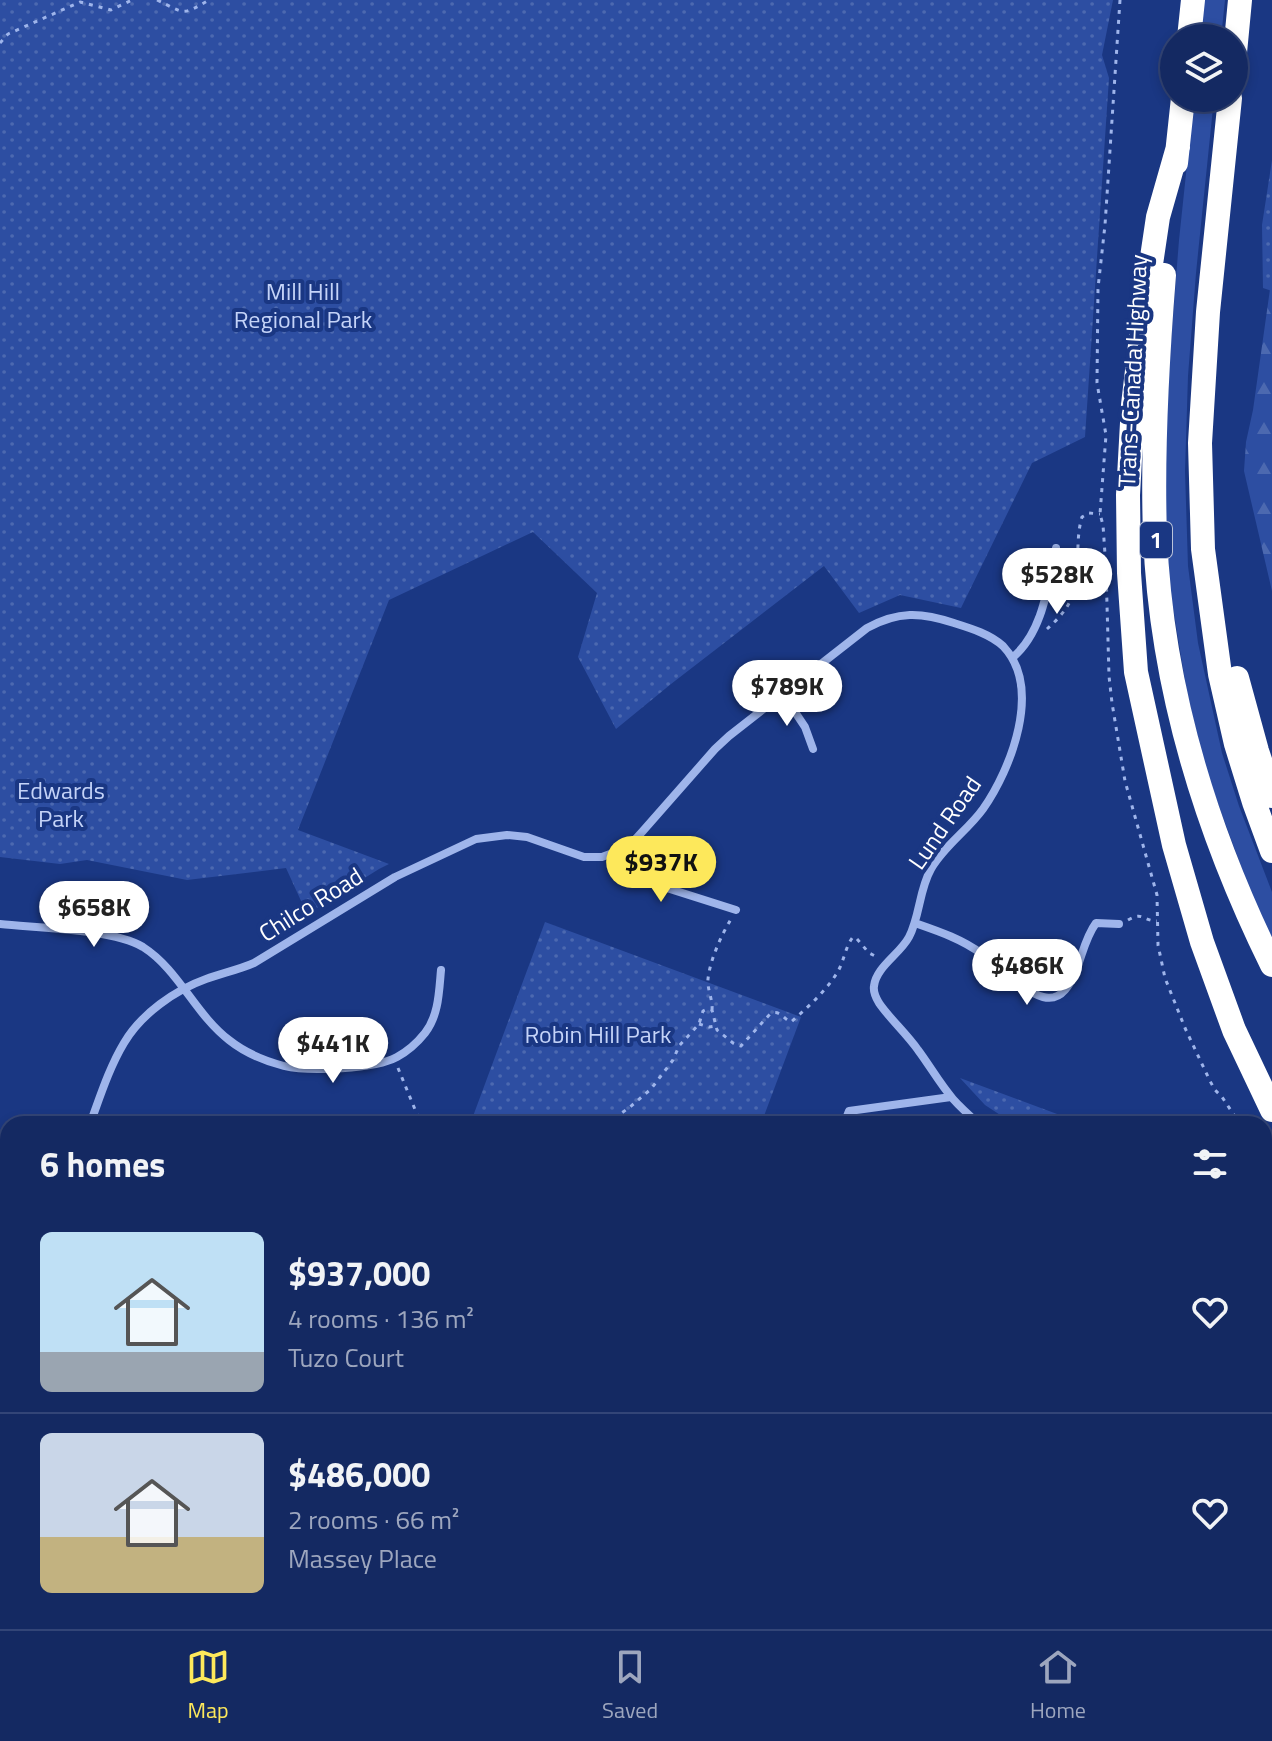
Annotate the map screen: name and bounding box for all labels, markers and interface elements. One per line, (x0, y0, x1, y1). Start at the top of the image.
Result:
map controls (1160, 24, 1248, 112)
button: layers (1160, 24, 1248, 112)
street label: Trans-Canada Highway (1108, 253, 1156, 488)
park label: Mill Hill Regional Park (234, 273, 373, 337)
road number: 1 (1140, 522, 1172, 558)
pin: $528K (1001, 548, 1113, 616)
text: $528K (1020, 554, 1094, 593)
pin: $789K (731, 660, 843, 728)
text: $789K (750, 666, 824, 705)
street label: Lund Road (899, 768, 990, 877)
park label: Edwards Park (17, 772, 105, 836)
pin: $937K (605, 836, 717, 904)
text: $937K (624, 842, 698, 881)
street label: Chilco Road (251, 858, 370, 950)
pin: $658K (38, 881, 150, 949)
text: $658K (57, 887, 131, 926)
pin: $486K (971, 939, 1083, 1007)
text: $486K (990, 945, 1064, 984)
park label: Robin Hill Park (524, 1016, 672, 1052)
pin: $441K (277, 1017, 389, 1085)
text: $441K (296, 1023, 370, 1062)
text: 6 homes (40, 1138, 165, 1190)
icon: filters (1188, 1142, 1232, 1186)
text: $937,000 (288, 1247, 430, 1299)
icon: home (104, 1264, 200, 1360)
icon: heart (1188, 1290, 1232, 1334)
text: 4 rooms · 136 m² (288, 1299, 474, 1338)
text: Tuzo Court (288, 1338, 404, 1377)
text: $486,000 (288, 1448, 430, 1500)
icon: home (104, 1465, 200, 1561)
icon: heart (1188, 1491, 1232, 1535)
text: 2 rooms · 66 m² (288, 1500, 459, 1539)
text: Massey Place (288, 1539, 437, 1578)
tab: Map (186, 1645, 230, 1727)
tab: Saved (602, 1645, 658, 1727)
tab: Home (1030, 1645, 1086, 1727)

